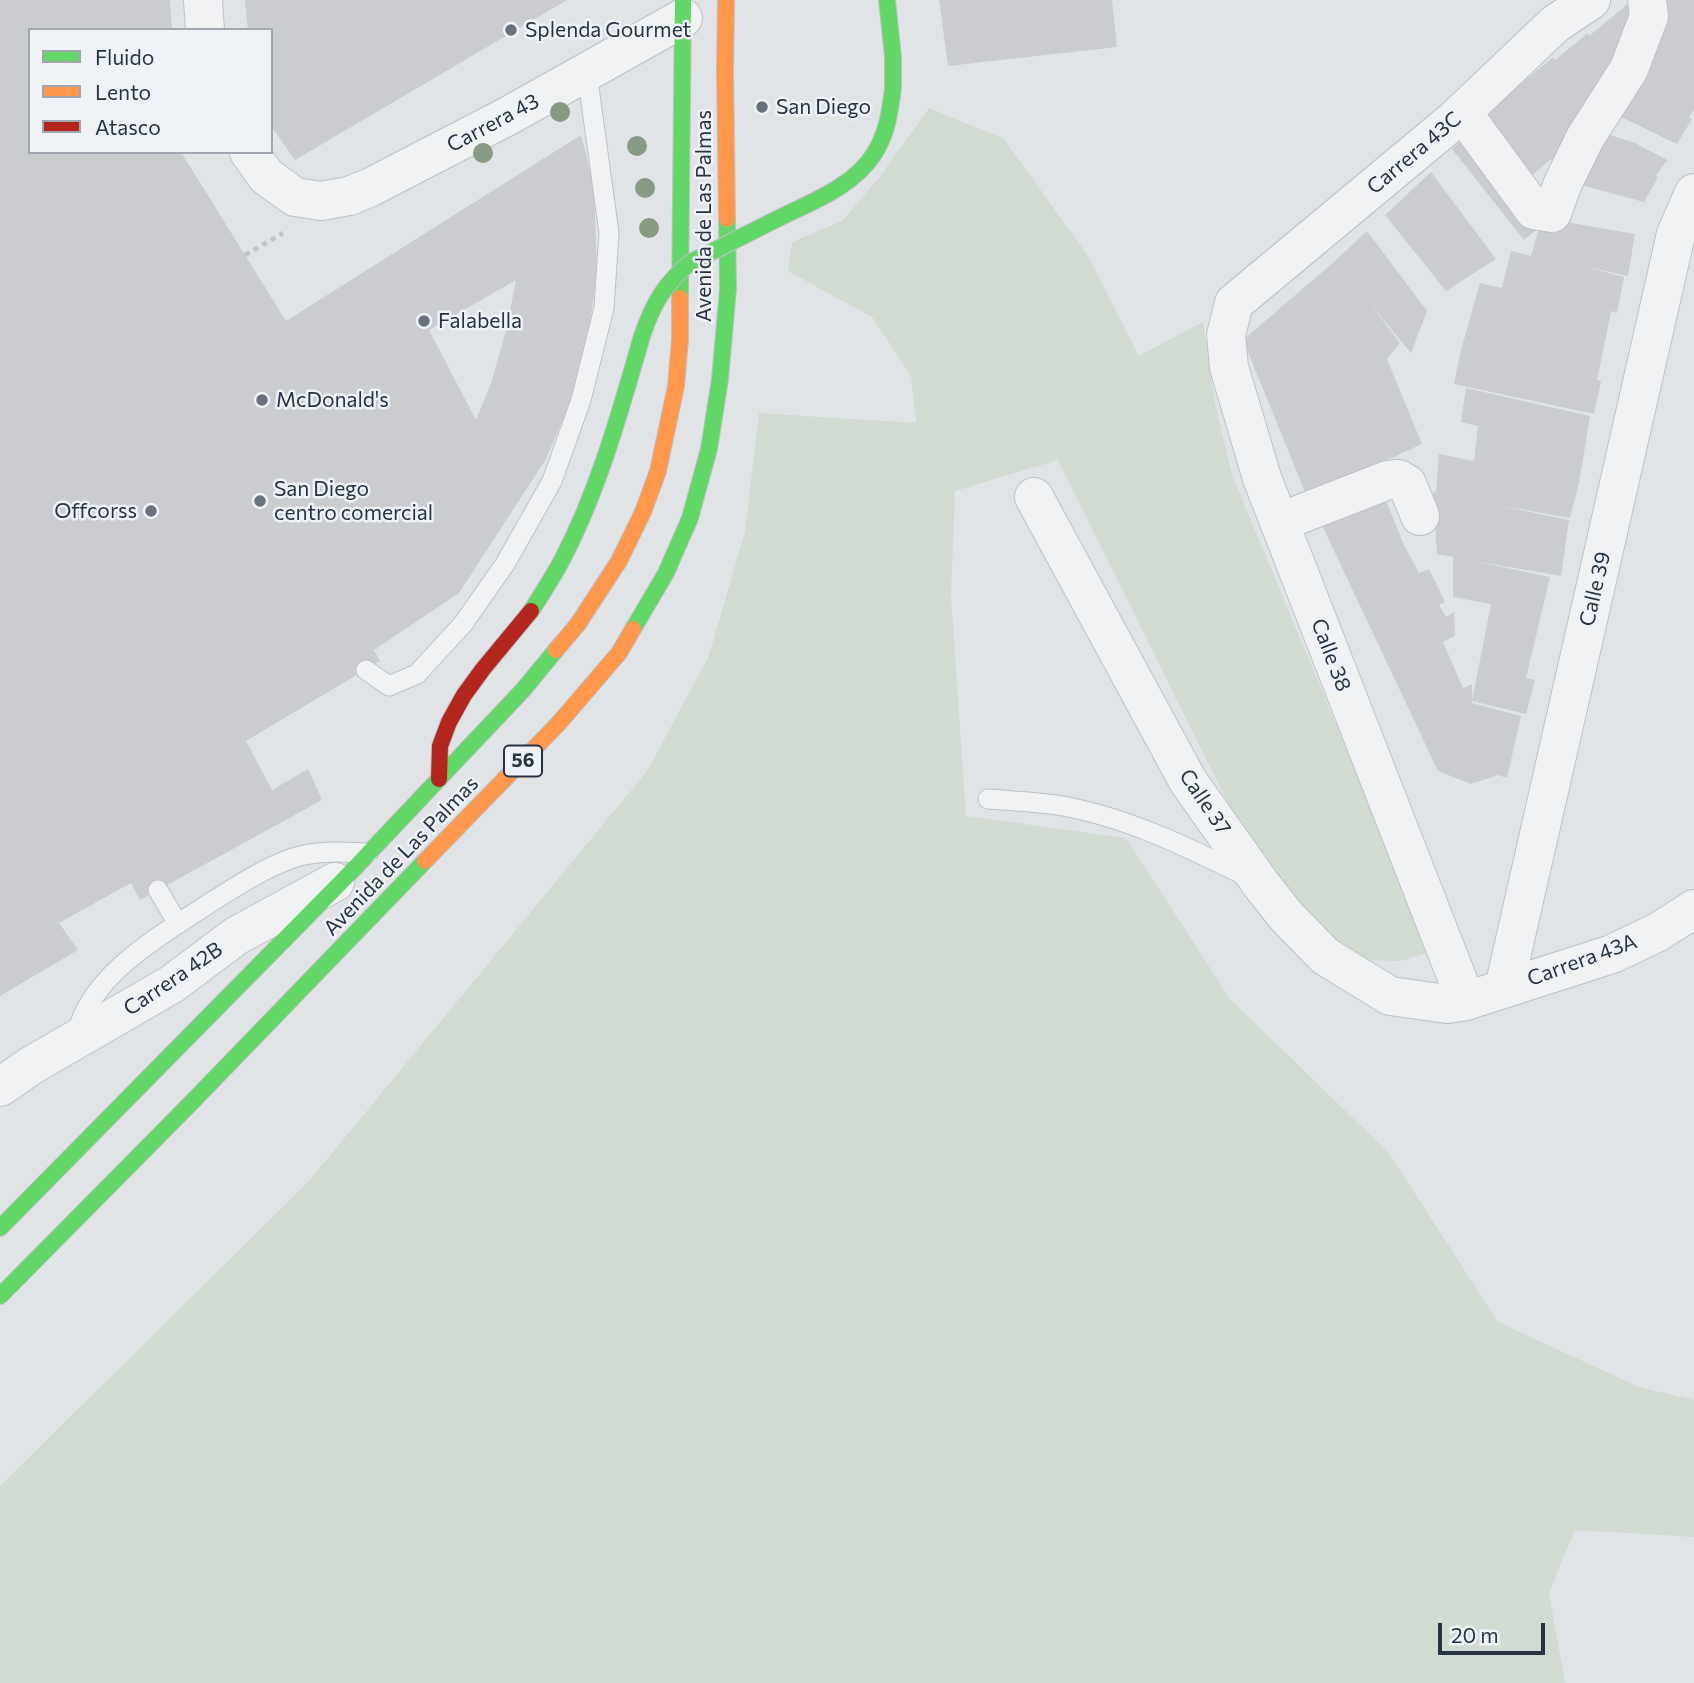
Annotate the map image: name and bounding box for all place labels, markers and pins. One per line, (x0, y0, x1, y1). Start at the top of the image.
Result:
place label: Splenda Gourmet (525, 17, 691, 43)
marker: Splenda Gourmet (503, 22, 519, 38)
place label: San Diego (776, 94, 871, 120)
marker: San Diego (754, 99, 770, 115)
place label: Falabella (438, 308, 522, 334)
marker: Falabella (416, 313, 432, 329)
place label: McDonald's (276, 387, 389, 413)
marker: McDonald's (254, 392, 270, 408)
place label: San Diego centro comercial (274, 476, 433, 526)
marker: San Diego centro comercial (252, 493, 268, 509)
place label: Offcorss (54, 498, 137, 524)
marker: Offcorss (143, 503, 159, 519)

